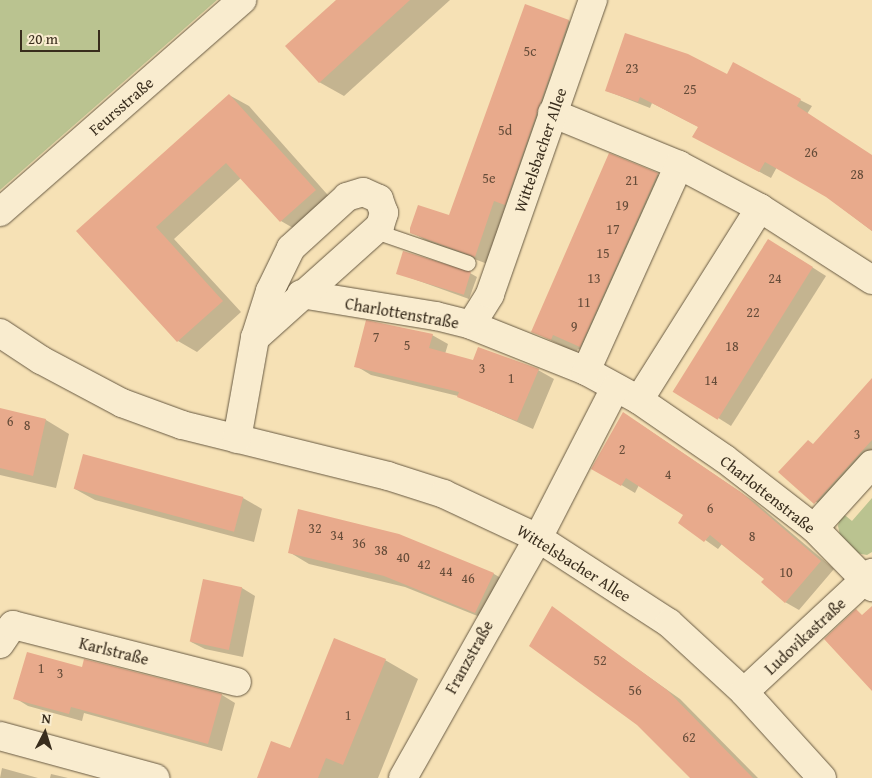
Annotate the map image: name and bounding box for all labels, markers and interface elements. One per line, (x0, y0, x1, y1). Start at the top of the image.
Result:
scale bar (22, 20, 102, 52)
text: 20 m (28, 28, 58, 49)
house number: 5c (524, 43, 536, 59)
house number: 23 (625, 60, 639, 76)
street label: Feursstraße (85, 73, 157, 139)
house number: 25 (683, 81, 697, 97)
street label: Wittelsbacher Allee (510, 85, 570, 215)
house number: 5d (498, 122, 512, 138)
house number: 26 (804, 144, 818, 160)
house number: 28 (850, 166, 864, 182)
house number: 5e (482, 170, 496, 186)
house number: 21 (625, 172, 639, 188)
house number: 19 (615, 197, 629, 213)
house number: 17 (606, 221, 620, 237)
house number: 15 (596, 245, 610, 261)
house number: 13 (587, 270, 601, 286)
house number: 24 (768, 270, 782, 286)
street label: Charlottenstraße (344, 294, 460, 332)
house number: 11 (577, 294, 591, 310)
house number: 22 (746, 304, 760, 320)
house number: 9 (571, 318, 577, 334)
house number: 7 (373, 329, 379, 345)
house number: 5 (404, 337, 410, 353)
house number: 18 (725, 338, 739, 354)
house number: 3 (479, 360, 485, 376)
house number: 1 (508, 370, 514, 386)
house number: 14 (704, 372, 718, 388)
house number: 6 (7, 413, 13, 429)
house number: 8 (24, 417, 30, 433)
house number: 3 (854, 426, 860, 442)
house number: 2 (619, 441, 625, 457)
street label: Charlottenstraße (717, 451, 819, 537)
house number: 4 (665, 466, 671, 482)
house number: 6 (707, 500, 713, 516)
house number: 32 (308, 520, 322, 536)
street label: Wittelsbacher Allee (513, 520, 635, 606)
house number: 34 (330, 527, 344, 543)
house number: 8 (749, 528, 755, 544)
house number: 36 (352, 535, 366, 551)
house number: 38 (374, 542, 388, 558)
house number: 40 (396, 549, 410, 565)
house number: 42 (417, 556, 431, 572)
house number: 44 (439, 563, 453, 579)
house number: 10 (779, 564, 793, 580)
house number: 46 (461, 570, 475, 586)
street label: Ludovikastraße (760, 594, 850, 678)
street label: Franzstraße (441, 617, 497, 697)
street label: Karlstraße (77, 633, 151, 669)
house number: 52 (593, 652, 607, 668)
house number: 1 (38, 660, 44, 676)
house number: 3 (57, 665, 63, 681)
house number: 56 (628, 682, 642, 698)
house number: 1 (345, 707, 351, 723)
north arrow (20, 708, 70, 758)
text: N (41, 708, 52, 728)
house number: 62 (682, 729, 696, 745)

